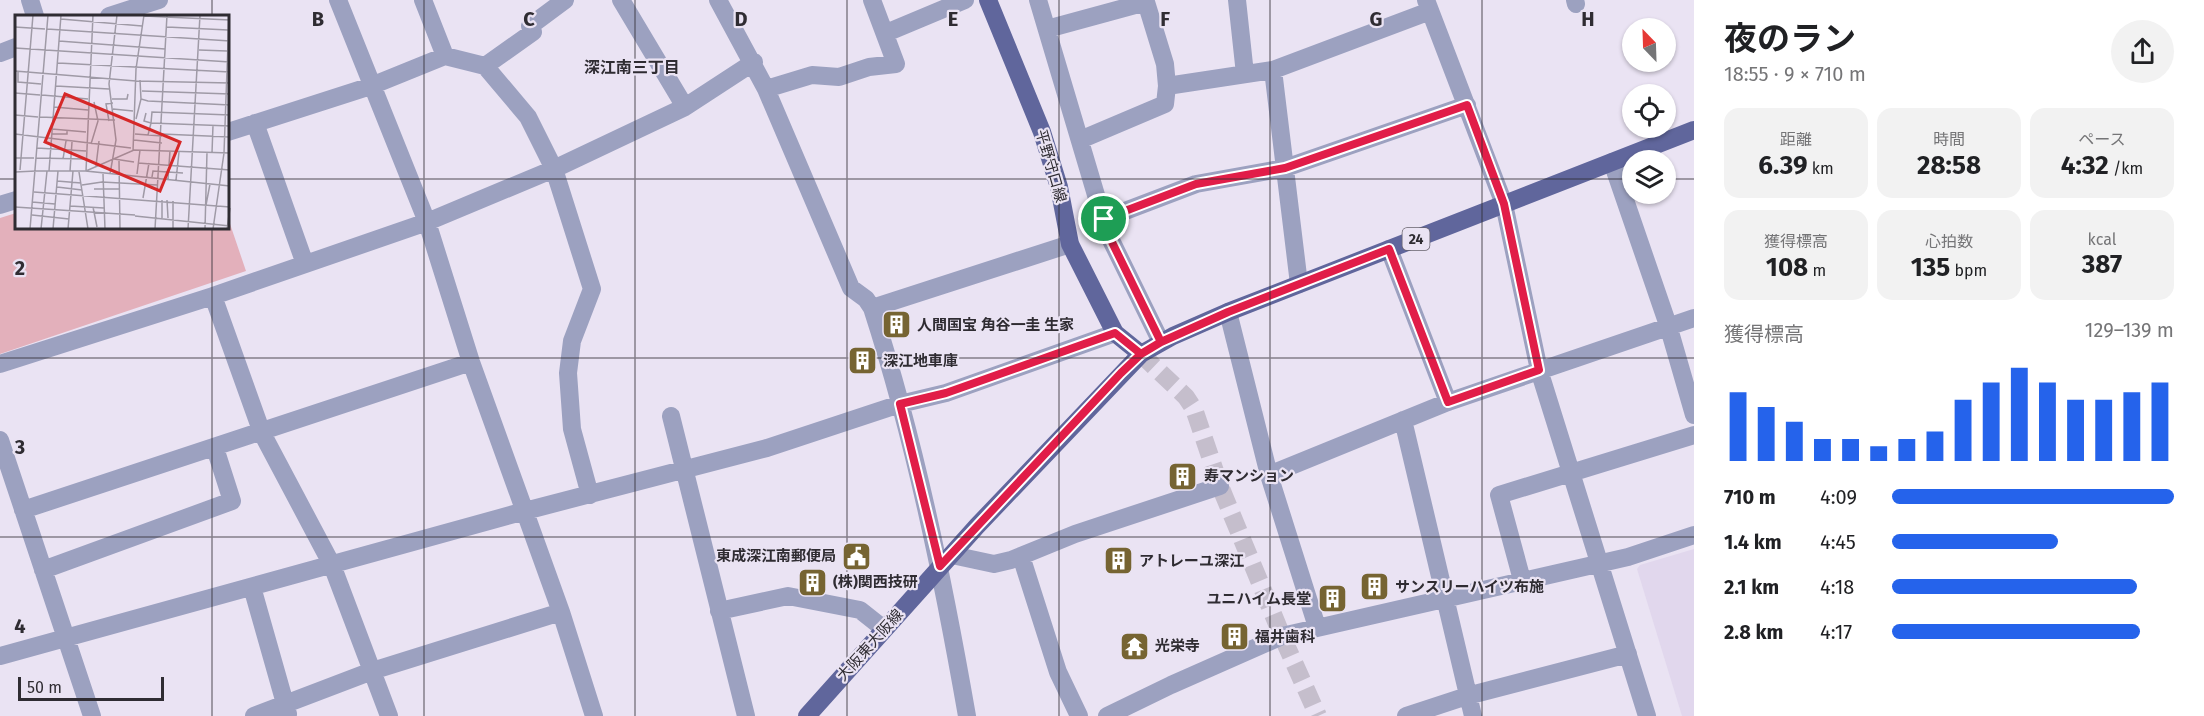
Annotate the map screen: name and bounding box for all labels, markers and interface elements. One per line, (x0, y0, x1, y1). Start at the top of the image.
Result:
text: B (312, 7, 324, 31)
text: C (523, 7, 535, 31)
text: D (734, 7, 748, 31)
text: E (948, 7, 958, 31)
text: F (1160, 7, 1170, 31)
text: G (1370, 7, 1382, 31)
text: H (1581, 7, 1595, 31)
inset map (15, 15, 230, 230)
north arrow (1622, 18, 1676, 72)
map controls (1622, 18, 1676, 204)
text: 夜のラン (1724, 19, 1856, 59)
button: share (2111, 20, 2174, 83)
district label: 深江南三丁目 (584, 58, 680, 77)
text: 18:55 · 9 × 710 m (1724, 62, 1866, 86)
button: locate (1622, 84, 1676, 138)
street label: 平野守口線 (1032, 127, 1070, 205)
text: 距離 (1780, 130, 1812, 149)
text: 時間 (1933, 130, 1965, 149)
text: ペース (2078, 130, 2126, 149)
button: layers (1622, 150, 1676, 204)
text: 6.39 (1758, 150, 1807, 181)
text: 28:58 (1917, 150, 1981, 181)
text: 4:32 (2061, 150, 2109, 181)
text: km (1807, 159, 1834, 178)
text: /km (2109, 159, 2143, 178)
pin (1078, 193, 1129, 244)
icon: arrive (1087, 202, 1120, 235)
road number: 24 (1402, 228, 1430, 250)
text: kcal (2088, 230, 2116, 249)
text: 獲得標高 (1764, 232, 1828, 251)
text: 心拍数 (1925, 232, 1973, 251)
text: 387 (2082, 249, 2122, 280)
text: 108 (1766, 252, 1808, 283)
text: 135 (1911, 252, 1950, 283)
text: 2 (15, 256, 25, 280)
text: m (1808, 261, 1826, 280)
text: bpm (1950, 261, 1987, 280)
building icon: 人間国宝 角谷一圭 生家 (880, 309, 912, 341)
place label: 人間国宝 角谷一圭 生家 (917, 316, 1074, 334)
text: 129–139 m (2085, 318, 2174, 342)
text: 獲得標高 (1724, 322, 1804, 346)
building icon: 深江地車庫 (846, 345, 878, 377)
place label: 深江地車庫 (883, 352, 958, 370)
text: 3 (14, 435, 25, 459)
building icon: 寿マンション (1167, 460, 1199, 492)
place label: 寿マンション (1204, 467, 1294, 485)
text: 710 m (1724, 485, 1776, 509)
text: 4:09 (1820, 485, 1857, 509)
text: 1.4 km (1724, 530, 1782, 554)
text: 4:45 (1820, 530, 1856, 554)
public building icon: 東成深江南郵便局 (841, 540, 873, 572)
building icon: アトレーユ深江 (1102, 545, 1134, 577)
place label: 東成深江南郵便局 (716, 547, 836, 565)
place label: アトレーユ深江 (1139, 552, 1244, 570)
building icon: (株)関西技研 (796, 566, 828, 598)
building icon: サンスリーハイツ布施 (1358, 571, 1390, 603)
place label: (株)関西技研 (833, 573, 918, 591)
text: 2.1 km (1724, 575, 1779, 599)
text: 4:18 (1820, 575, 1854, 599)
place label: サンスリーハイツ布施 (1395, 578, 1544, 596)
building icon: ユニハイム長堂 (1316, 583, 1348, 615)
place label: ユニハイム長堂 (1207, 590, 1311, 608)
street label: 大阪東大阪線 (833, 606, 907, 684)
text: 4 (14, 614, 26, 638)
text: 2.8 km (1724, 620, 1783, 644)
text: 4:17 (1820, 620, 1852, 644)
building icon: 福井歯科 (1218, 621, 1250, 653)
place label: 福井歯科 (1254, 628, 1315, 646)
temple icon: 光栄寺 (1118, 630, 1150, 662)
place label: 光栄寺 (1155, 637, 1200, 655)
scale bar (18, 674, 164, 702)
text: 50 m (27, 678, 62, 697)

